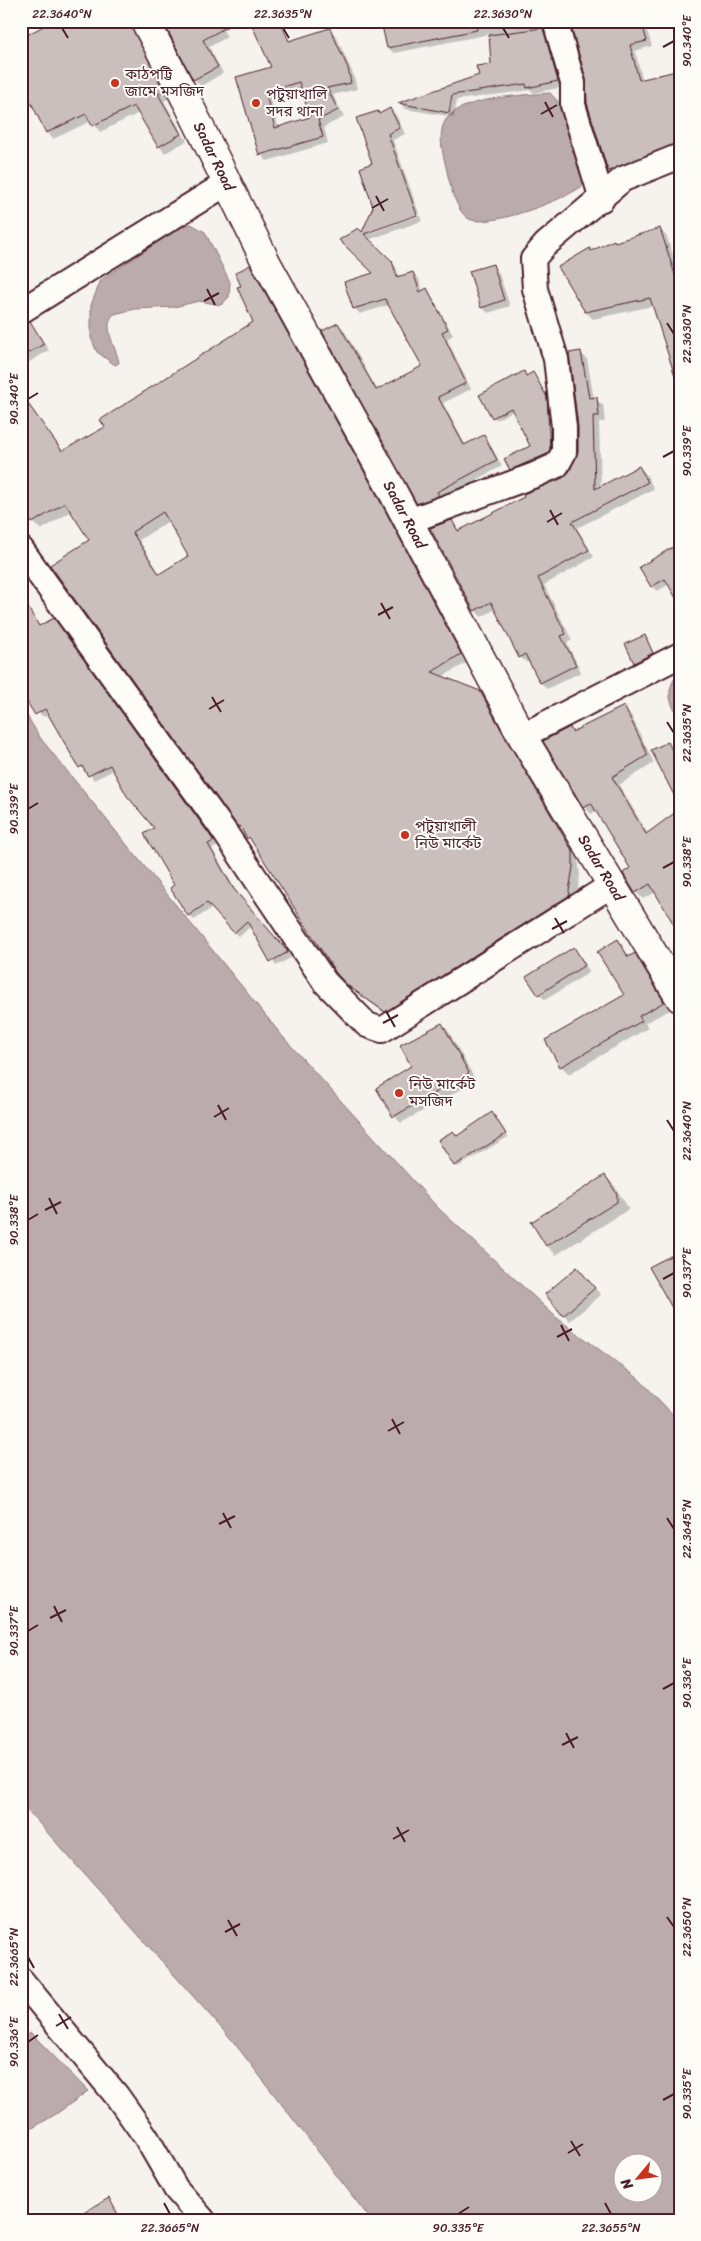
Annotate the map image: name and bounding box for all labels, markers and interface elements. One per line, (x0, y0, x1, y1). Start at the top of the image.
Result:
text: 22.3640°N (32, 3, 92, 25)
text: 22.3635°N (254, 3, 313, 25)
text: 22.3630°N (474, 3, 533, 25)
text: 90.340°E (676, 14, 698, 67)
place label: কাঠপট্টি জামে মসজিদ (124, 61, 205, 104)
marker: কাঠপট্টি জামে মসজিদ (109, 77, 121, 89)
place label: পটুয়াখালি সদর থানা (265, 81, 328, 124)
marker: পটুয়াখালি সদর থানা (250, 97, 262, 109)
street label: Sadar Road (186, 117, 243, 196)
text: 22.3630°N (676, 304, 698, 363)
text: 90.340°E (3, 372, 25, 425)
text: 90.339°E (676, 424, 698, 476)
street label: Sadar Road (376, 476, 434, 555)
text: 22.3635°N (676, 703, 698, 762)
text: 90.339°E (3, 782, 25, 834)
place label: পটুয়াখালী নিউ মার্কেট (414, 813, 482, 856)
marker: পটুয়াখালী নিউ মার্কেট (399, 829, 411, 841)
street label: Sadar Road (571, 829, 632, 907)
text: 90.338°E (676, 835, 698, 887)
place label: নিউ মার্কেট মসজিদ (408, 1071, 476, 1114)
marker: নিউ মার্কেট মসজিদ (393, 1087, 405, 1099)
text: 22.3640°N (676, 1101, 698, 1161)
text: 90.338°E (3, 1193, 25, 1245)
text: 90.337°E (676, 1246, 698, 1298)
text: 22.3645°N (676, 1499, 698, 1559)
text: 90.337°E (3, 1604, 25, 1656)
text: 90.336°E (676, 1656, 698, 1708)
text: 22.3650°N (676, 1897, 698, 1957)
text: 22.3665°N (3, 1927, 25, 1986)
text: 90.336°E (3, 2015, 25, 2067)
text: 90.335°E (676, 2067, 698, 2119)
north arrow (614, 2154, 664, 2204)
text: N (614, 2173, 641, 2195)
text: 22.3665°N (141, 2217, 200, 2239)
text: 90.335°E (433, 2217, 485, 2239)
text: 22.3655°N (582, 2217, 641, 2239)

